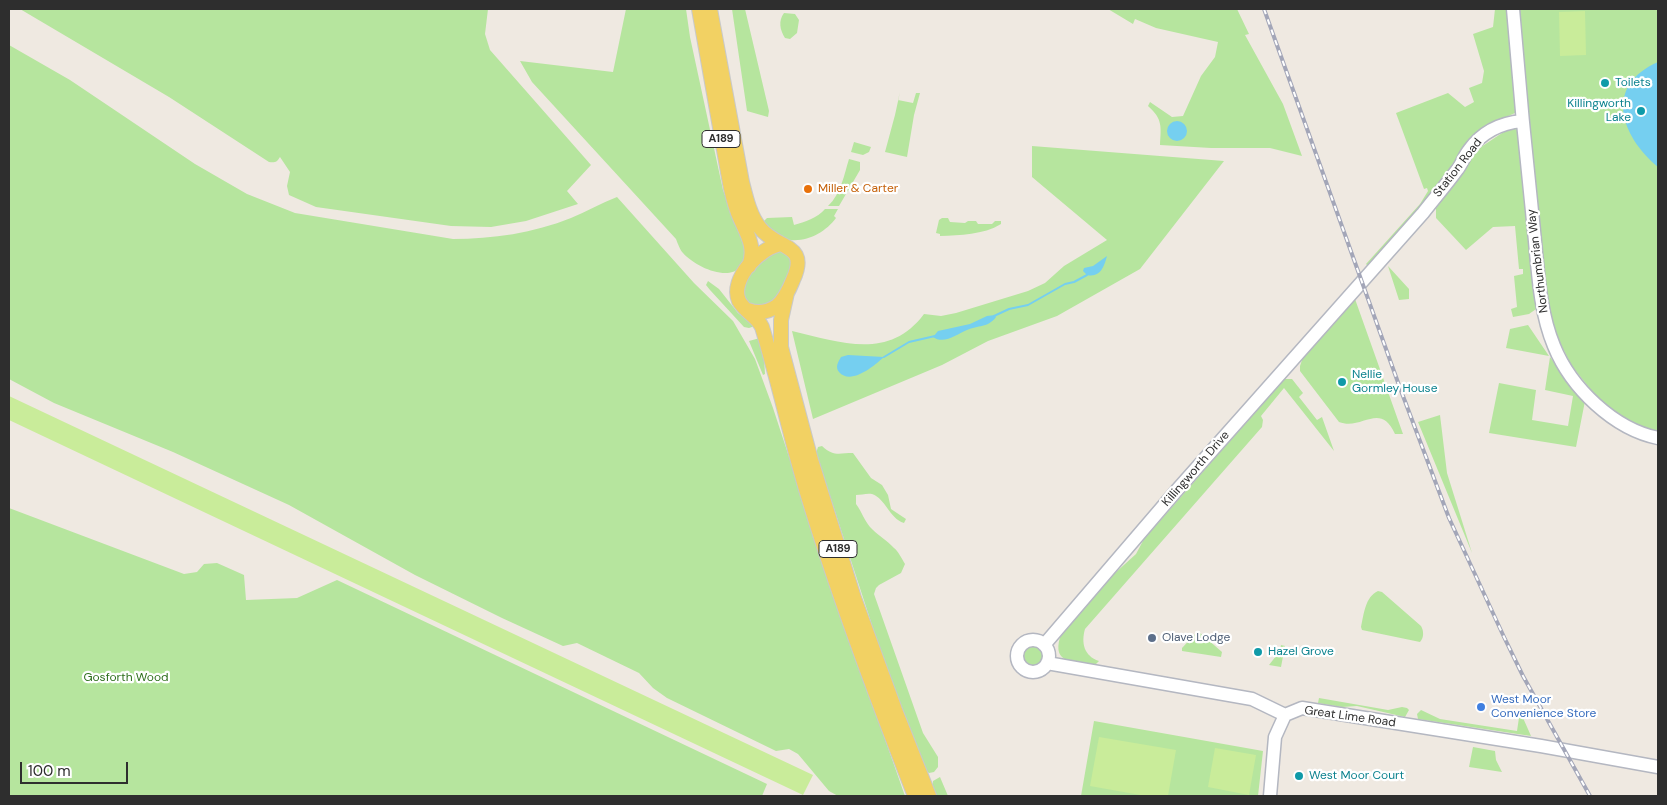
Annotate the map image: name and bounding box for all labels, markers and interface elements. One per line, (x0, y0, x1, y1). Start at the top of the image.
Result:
place label: Toilets (1615, 76, 1651, 90)
marker: Toilets (1599, 77, 1611, 89)
place label: Killingworth Lake (1567, 97, 1631, 125)
marker: Killingworth Lake (1635, 105, 1647, 117)
road number: A189 (702, 130, 740, 148)
street label: Station Road (1431, 136, 1485, 200)
place label: Miller & Carter (818, 182, 898, 196)
marker: Miller & Carter (802, 183, 814, 195)
street label: Northumbrian Way (1524, 208, 1552, 314)
place label: Nellie Gormley House (1352, 368, 1437, 396)
marker: Nellie Gormley House (1336, 376, 1348, 388)
street label: Killingworth Drive (1159, 428, 1233, 510)
road number: A189 (819, 540, 857, 558)
place label: Olave Lodge (1162, 631, 1230, 645)
marker: Olave Lodge (1146, 632, 1158, 644)
place label: Hazel Grove (1268, 645, 1334, 659)
marker: Hazel Grove (1252, 646, 1264, 658)
park label: Gosforth Wood (83, 671, 169, 685)
place label: West Moor Convenience Store (1491, 693, 1596, 721)
marker: West Moor Convenience Store (1475, 701, 1487, 713)
street label: Great Lime Road (1303, 703, 1397, 731)
scale bar (22, 752, 130, 784)
text: 100 m (28, 761, 71, 781)
place label: West Moor Court (1309, 769, 1404, 783)
marker: West Moor Court (1293, 770, 1305, 782)

